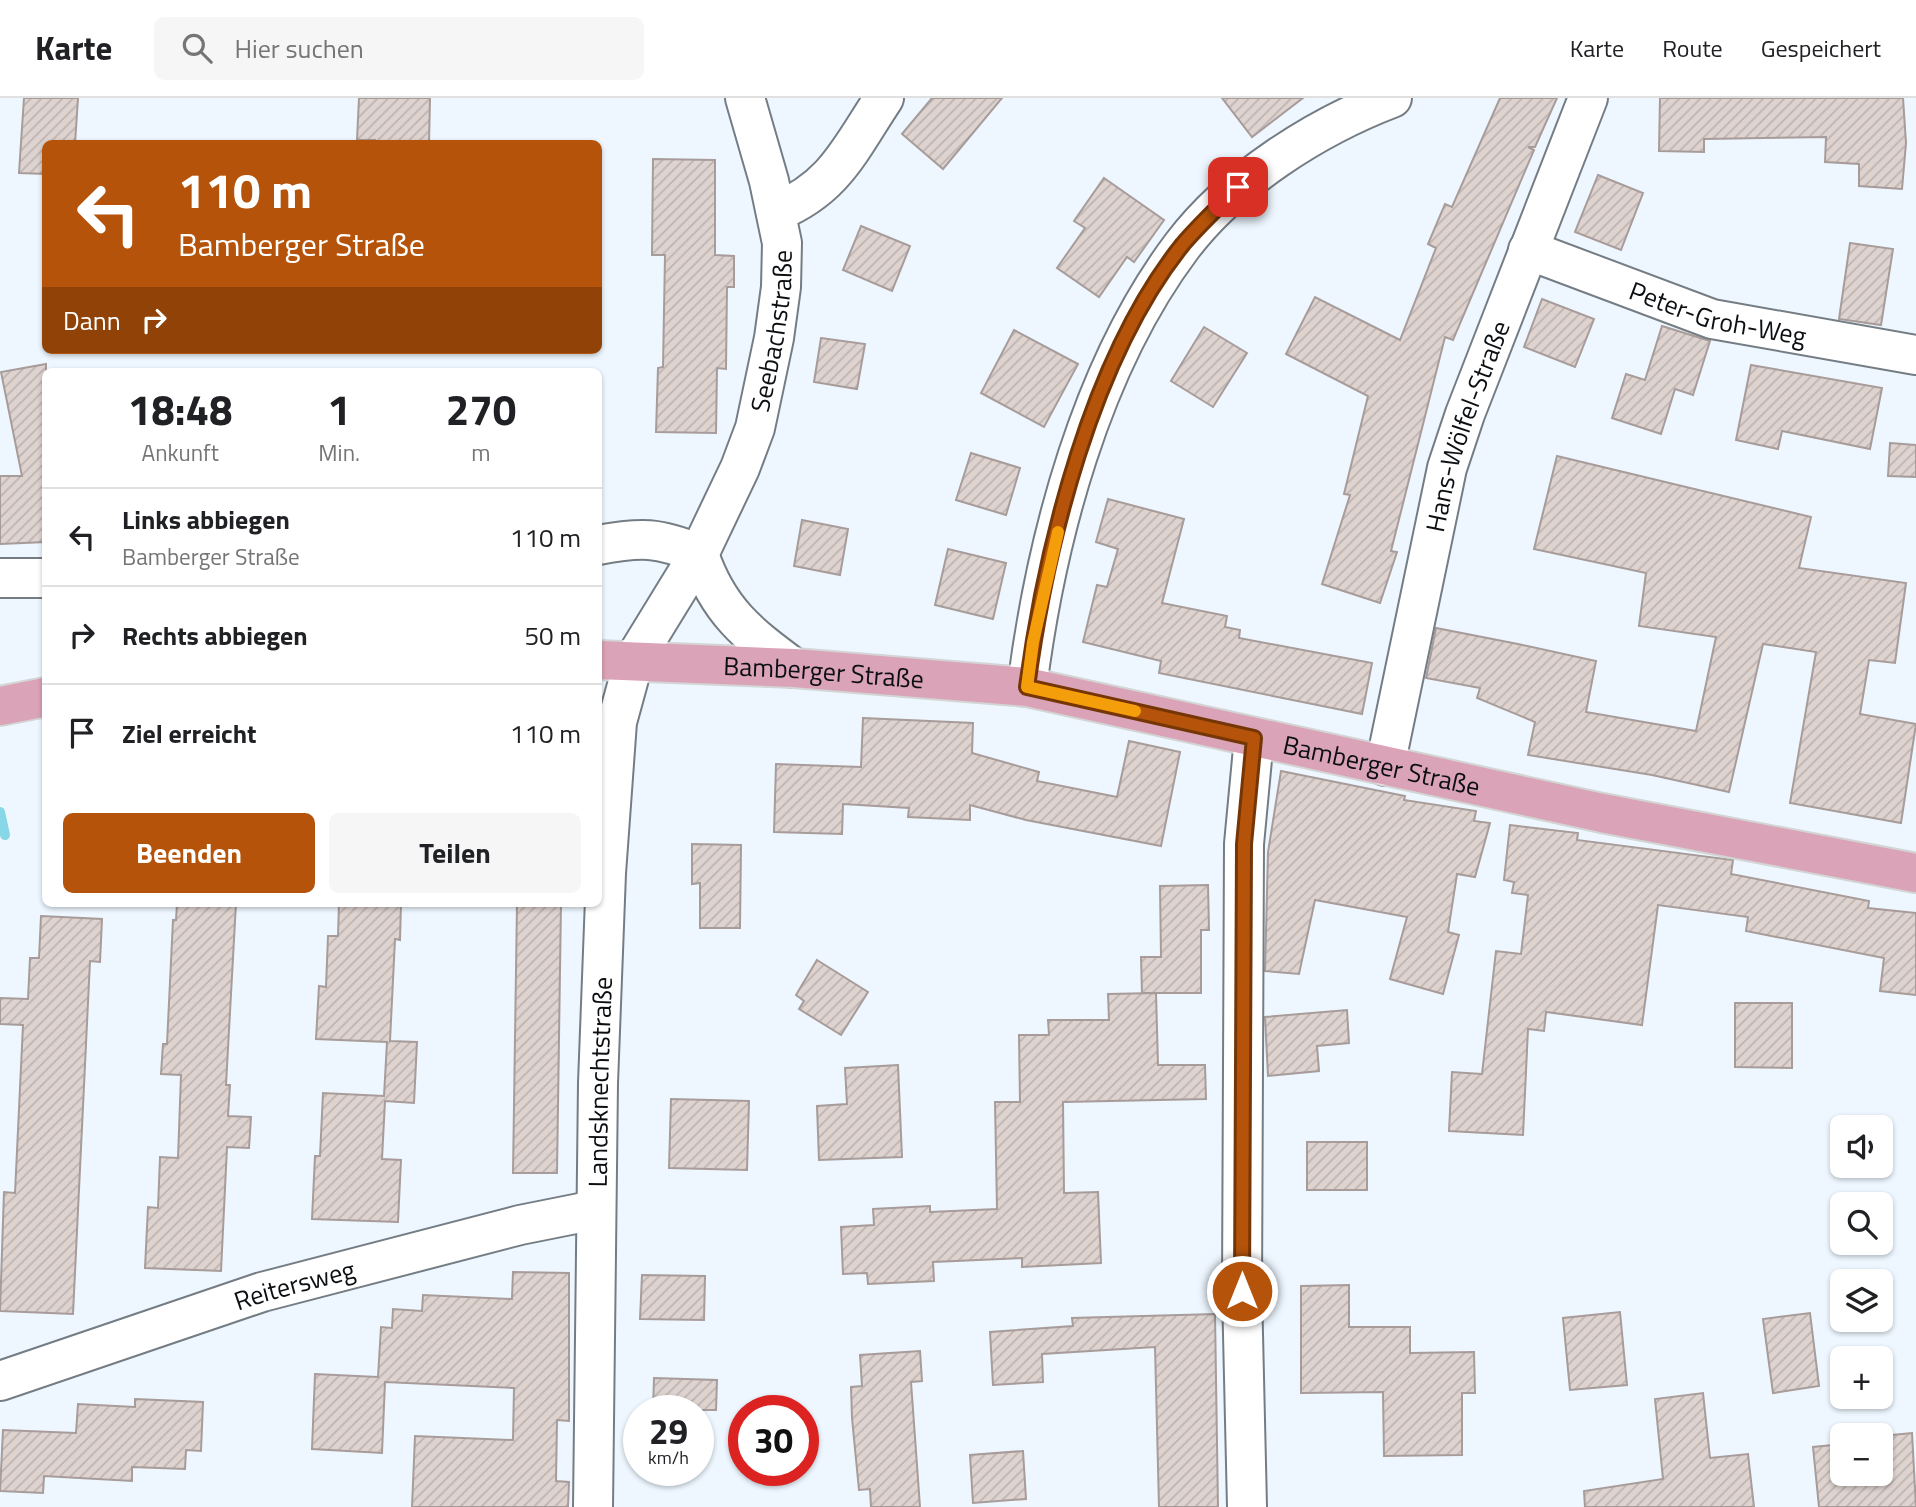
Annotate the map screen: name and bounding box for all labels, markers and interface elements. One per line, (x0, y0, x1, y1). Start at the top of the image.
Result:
search box (154, 17, 644, 80)
text: Karte (35, 23, 112, 73)
icon: search (178, 29, 216, 67)
text: Hier suchen (234, 29, 364, 68)
text: Karte (1570, 30, 1624, 66)
text: Route (1662, 30, 1723, 66)
text: Gespeichert (1761, 30, 1881, 66)
text: 110 m (178, 152, 312, 227)
pin (1208, 157, 1268, 217)
icon: left (63, 168, 154, 259)
icon: arrive (1219, 168, 1257, 206)
text: Bamberger Straße (178, 220, 425, 268)
street label: Seebachstraße (739, 249, 801, 415)
street label: Peter-Groh-Weg (1624, 270, 1810, 355)
text: Dann (63, 301, 121, 340)
icon: right (135, 301, 173, 339)
street label: Hans-Wölfel-Straße (1415, 315, 1519, 535)
text: 18:48 (128, 377, 233, 441)
text: 1 (327, 377, 351, 441)
text: 270 (446, 377, 516, 441)
text: Ankunft (141, 435, 219, 470)
text: Min. (318, 435, 360, 470)
text: m (471, 435, 491, 470)
text: Links abbiegen (122, 500, 290, 539)
icon: left (63, 518, 101, 556)
text: 110 m (510, 518, 581, 557)
text: Bamberger Straße (122, 539, 300, 574)
icon: right (63, 616, 101, 654)
text: Rechts abbiegen (122, 616, 308, 655)
text: 50 m (524, 616, 581, 655)
street label: Bamberger Straße (723, 646, 925, 698)
icon: arrive (63, 714, 101, 752)
text: Ziel erreicht (122, 714, 257, 753)
text: 110 m (510, 714, 581, 753)
street label: Bamberger Straße (1279, 724, 1484, 805)
button: Beenden (63, 813, 315, 893)
button: Teilen (329, 813, 581, 893)
street label: Landsknechtstraße (577, 976, 622, 1188)
map controls (1830, 1115, 1893, 1486)
button: sound (1830, 1115, 1893, 1178)
button: search (1830, 1192, 1893, 1255)
street label: Reitersweg (228, 1249, 359, 1320)
position arrow (1205, 1254, 1279, 1328)
button: layers (1830, 1269, 1893, 1332)
button: + (1830, 1346, 1893, 1409)
speed limit sign: 30 (728, 1395, 819, 1486)
text: 29 (649, 1404, 688, 1458)
button: − (1830, 1423, 1893, 1486)
text: km/h (648, 1444, 689, 1471)

